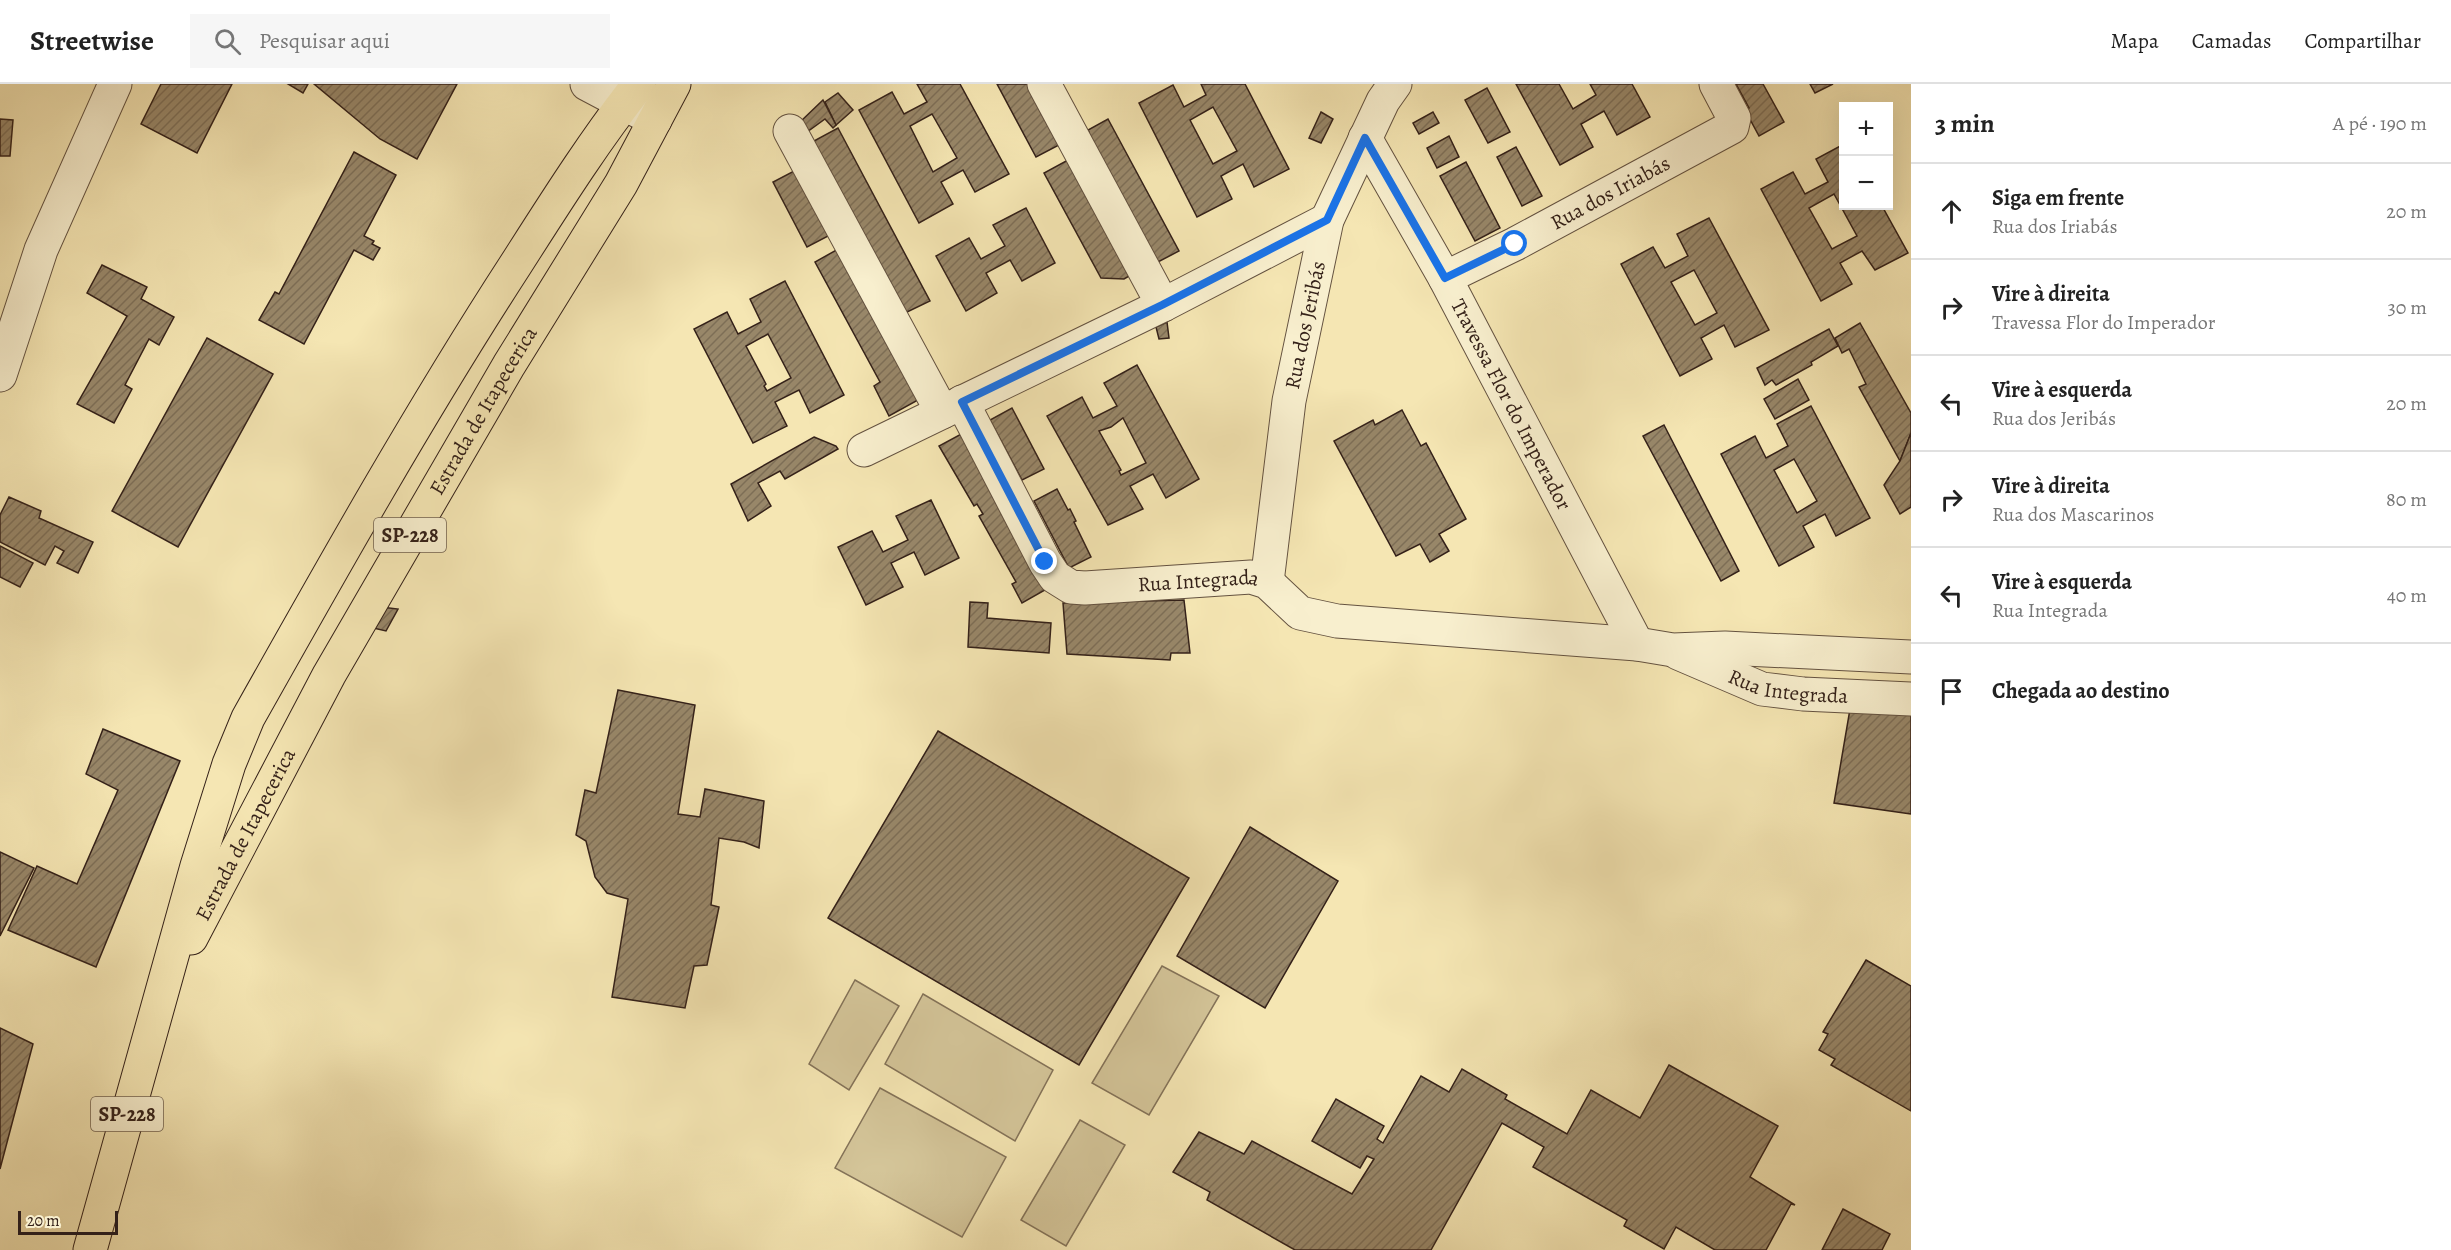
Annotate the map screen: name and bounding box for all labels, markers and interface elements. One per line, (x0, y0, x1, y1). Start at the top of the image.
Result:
search box (190, 14, 610, 68)
text: Streetwise (30, 22, 154, 60)
icon: search (211, 25, 244, 58)
text: Pesquisar aqui (259, 26, 390, 56)
text: Mapa (2110, 27, 2159, 55)
text: Camadas (2192, 27, 2271, 55)
text: Compartilhar (2304, 27, 2421, 55)
map controls (1839, 102, 1893, 210)
button: + (1839, 102, 1893, 156)
text: 3 min (1935, 106, 1995, 141)
text: A pé · 190 m (2333, 110, 2427, 137)
street label: Rua dos Iriabás (1545, 149, 1675, 236)
button: − (1839, 156, 1893, 210)
text: Siga em frente (1992, 183, 2124, 213)
icon: ahead (1935, 195, 1968, 228)
text: 20 m (2386, 198, 2427, 225)
text: Rua dos Iriabás (1992, 213, 2118, 240)
route start (1501, 230, 1527, 256)
street label: Rua dos Jeribás (1278, 258, 1332, 392)
text: Vire à direita (1992, 279, 2110, 309)
icon: right (1935, 291, 1968, 324)
street label: Travessa Flor do Imperador (1444, 294, 1578, 515)
text: 30 m (2387, 294, 2427, 321)
text: Travessa Flor do Imperador (1992, 309, 2215, 336)
street label: Estrada de Itapecerica (423, 321, 544, 500)
text: Vire à esquerda (1992, 375, 2132, 405)
icon: left (1935, 387, 1968, 420)
text: 20 m (2386, 390, 2427, 417)
text: Rua dos Jeribás (1992, 405, 2116, 432)
text: Vire à direita (1992, 471, 2110, 501)
icon: right (1935, 483, 1968, 516)
text: 80 m (2386, 486, 2427, 513)
text: Rua dos Mascarinos (1992, 501, 2154, 528)
road number: SP-228 (374, 518, 446, 552)
route end (1031, 548, 1057, 574)
street label: Rua Integrada (1137, 563, 1263, 598)
text: Vire à esquerda (1992, 567, 2132, 597)
icon: left (1935, 579, 1968, 612)
text: 40 m (2387, 582, 2427, 609)
text: Rua Integrada (1992, 597, 2108, 624)
street label: Rua Integrada (1724, 662, 1849, 710)
icon: arrive (1935, 675, 1968, 708)
text: Chegada ao destino (1992, 676, 2170, 706)
street label: Estrada de Itapecerica (189, 743, 302, 925)
road number: SP-228 (91, 1097, 163, 1131)
scale bar (18, 1208, 118, 1236)
text: 20 m (27, 1210, 60, 1232)

